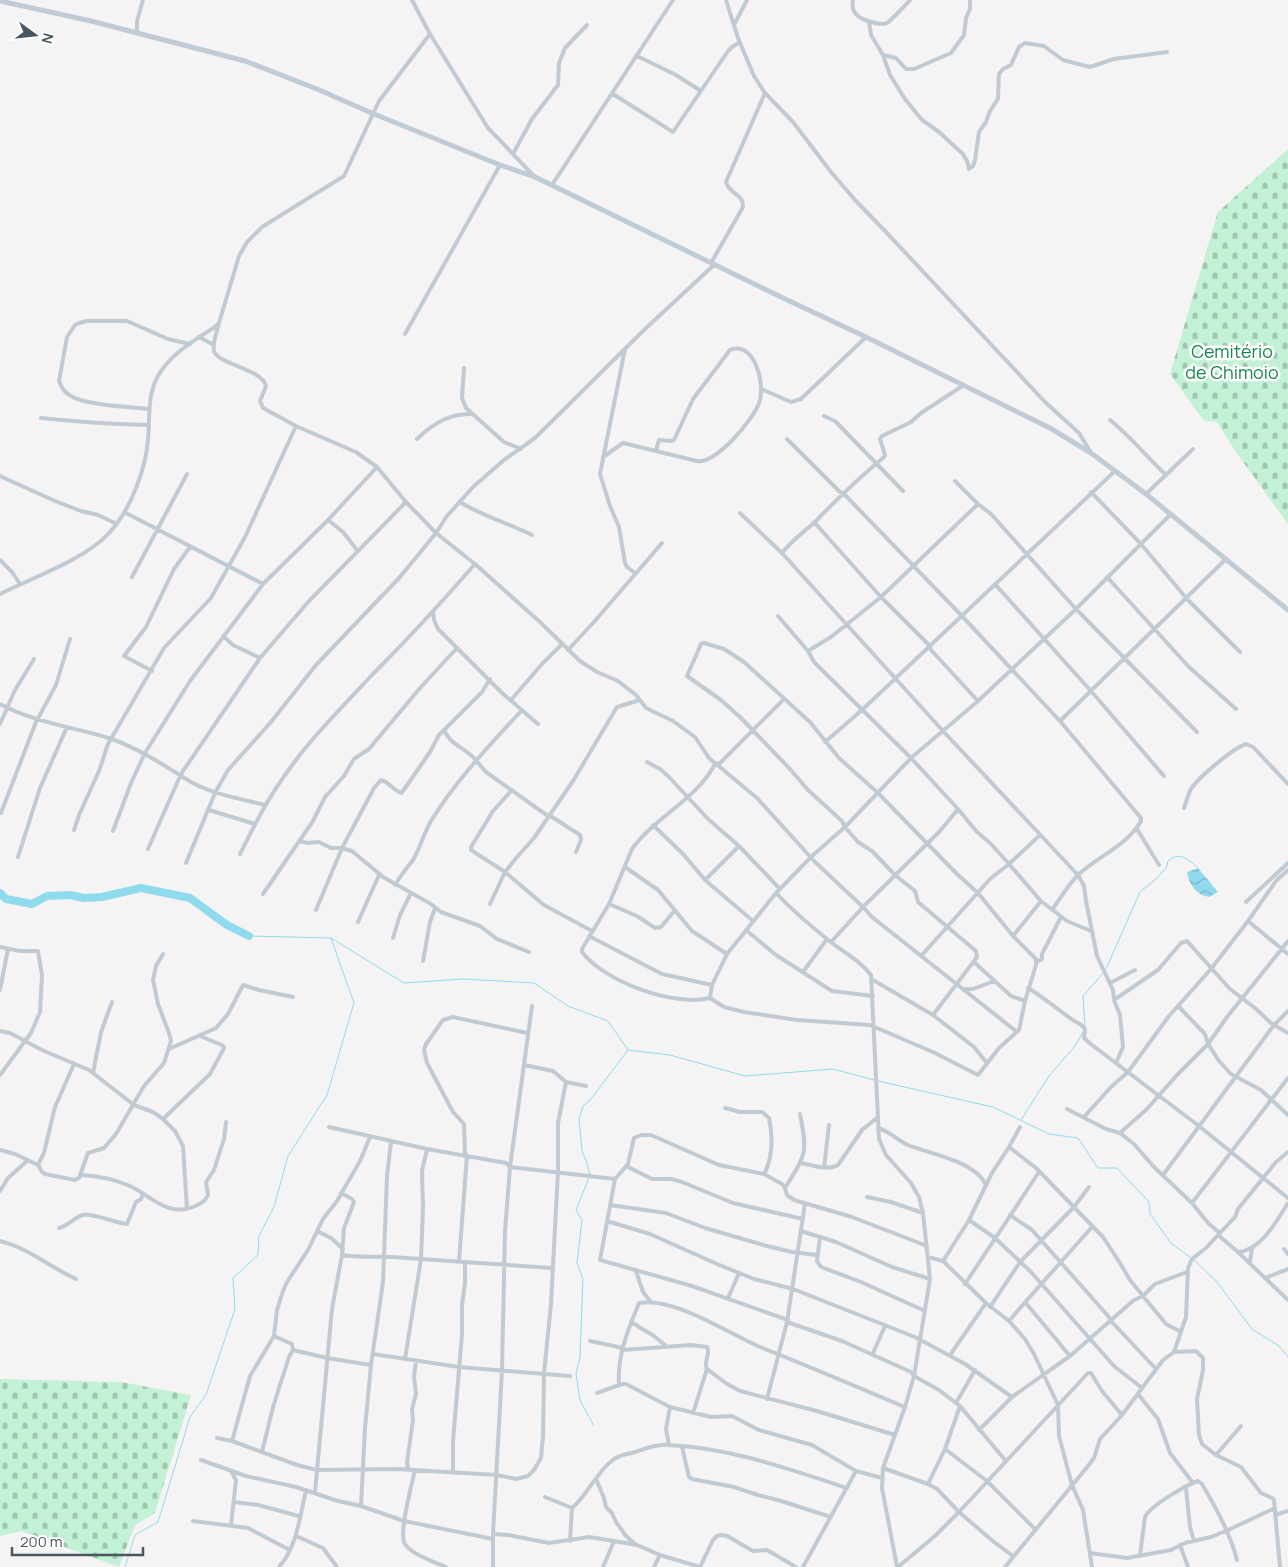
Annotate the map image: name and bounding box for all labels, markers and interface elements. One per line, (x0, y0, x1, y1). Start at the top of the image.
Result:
north arrow (10, 10, 60, 60)
text: N (38, 31, 59, 46)
park label: Cemitério de Chimoio (1185, 339, 1279, 384)
scale bar (12, 1524, 144, 1556)
text: 200 m (20, 1531, 63, 1552)

